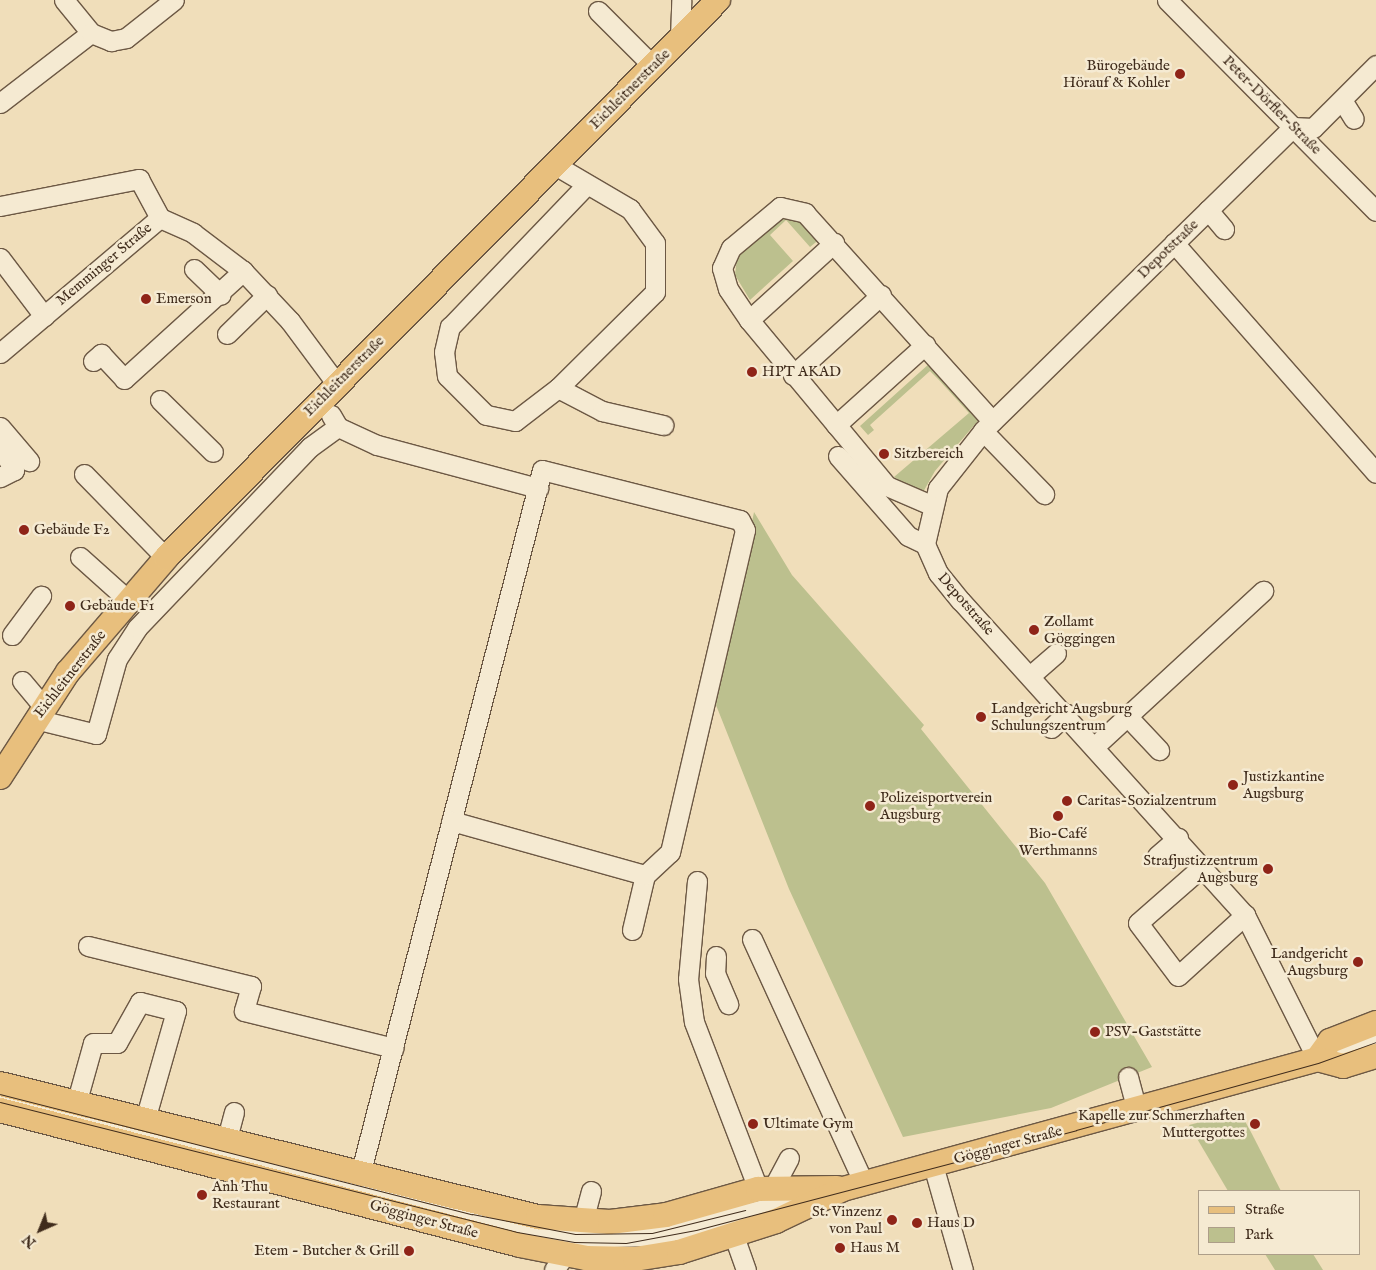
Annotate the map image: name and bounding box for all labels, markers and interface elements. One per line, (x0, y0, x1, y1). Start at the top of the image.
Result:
street label: Eichleitnerstraße (586, 45, 674, 133)
street label: Peter-Dörfler-Straße (1219, 52, 1325, 158)
place label: Bürogebäude Hörauf & Kohler (1063, 56, 1170, 91)
marker: Bürogebäude Hörauf & Kohler (1174, 68, 1186, 80)
street label: Depotstraße (1134, 216, 1202, 282)
street label: Memminger Straße (53, 219, 155, 309)
place label: Emerson (156, 290, 212, 308)
marker: Emerson (140, 293, 152, 305)
street label: Eichleitnerstraße (300, 332, 388, 420)
place label: HPT AKAD (762, 363, 841, 381)
marker: HPT AKAD (746, 366, 758, 378)
place label: Sitzbereich (894, 445, 963, 463)
marker: Sitzbereich (878, 448, 890, 460)
place label: Gebäude F2 (34, 521, 110, 539)
marker: Gebäude F2 (18, 524, 30, 536)
street label: Depotstraße (934, 569, 998, 639)
place label: Gebäude F1 (80, 597, 154, 615)
marker: Gebäude F1 (64, 600, 76, 612)
place label: Zollamt Göggingen (1044, 612, 1115, 647)
marker: Zollamt Göggingen (1028, 624, 1040, 636)
street label: Eichleitnerstraße (30, 627, 110, 721)
place label: Landgericht Augsburg Schulungszentrum (991, 699, 1132, 734)
marker: Landgericht Augsburg Schulungszentrum (975, 711, 987, 723)
place label: Justizkantine Augsburg (1243, 767, 1324, 802)
marker: Justizkantine Augsburg (1227, 779, 1239, 791)
place label: Polizeisportverein Augsburg (880, 788, 992, 823)
place label: Caritas-Sozialzentrum (1077, 792, 1217, 810)
marker: Caritas-Sozialzentrum (1061, 795, 1073, 807)
marker: Polizeisportverein Augsburg (864, 800, 876, 812)
marker: Bio-Café Werthmanns (1052, 810, 1064, 822)
place label: Bio-Café Werthmanns (1019, 824, 1097, 859)
place label: Strafjustizzentrum Augsburg (1143, 851, 1258, 886)
marker: Strafjustizzentrum Augsburg (1262, 863, 1274, 875)
place label: Landgericht Augsburg (1271, 944, 1348, 979)
marker: Landgericht Augsburg (1352, 956, 1364, 968)
place label: PSV-Gaststätte (1105, 1023, 1201, 1041)
marker: PSV-Gaststätte (1089, 1026, 1101, 1038)
place label: Kapelle zur Schmerzhaften Muttergottes (1078, 1106, 1245, 1141)
place label: Ultimate Gym (763, 1115, 853, 1133)
marker: Ultimate Gym (747, 1118, 759, 1130)
marker: Kapelle zur Schmerzhaften Muttergottes (1249, 1118, 1261, 1130)
street label: Gögginger Straße (952, 1122, 1064, 1168)
place label: Anh Thu Restaurant (212, 1177, 280, 1212)
marker: Anh Thu Restaurant (196, 1189, 208, 1201)
legend (1198, 1190, 1361, 1255)
street label: Gögginger Straße (368, 1196, 480, 1242)
text: Straße (1245, 1200, 1284, 1219)
place label: St. Vinzenz von Paul (812, 1202, 882, 1237)
north arrow (15, 1205, 65, 1255)
marker: St. Vinzenz von Paul (886, 1214, 898, 1226)
place label: Haus D (927, 1214, 975, 1232)
marker: Haus D (911, 1217, 923, 1229)
text: Park (1245, 1225, 1274, 1244)
text: N (19, 1230, 40, 1251)
place label: Haus M (850, 1239, 900, 1257)
place label: Etem - Butcher & Grill (254, 1242, 399, 1260)
marker: Haus M (834, 1242, 846, 1254)
marker: Etem - Butcher & Grill (403, 1245, 415, 1257)

